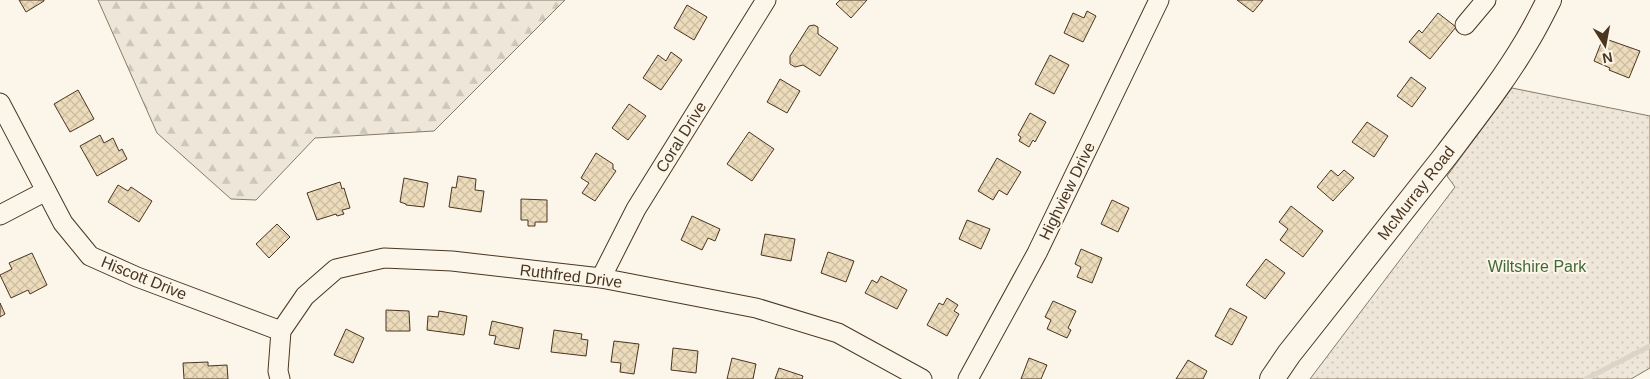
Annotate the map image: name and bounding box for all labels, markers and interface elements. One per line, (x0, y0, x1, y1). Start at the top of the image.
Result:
north arrow (1580, 20, 1630, 70)
text: N (1601, 49, 1614, 67)
street label: Coral Drive (653, 98, 709, 175)
street label: Highview Drive (1036, 139, 1098, 243)
street label: McMurray Road (1374, 143, 1458, 243)
street label: Hiscott Drive (99, 253, 189, 303)
park label: Wiltshire Park (1488, 258, 1587, 275)
street label: Ruthfred Drive (519, 261, 623, 291)

